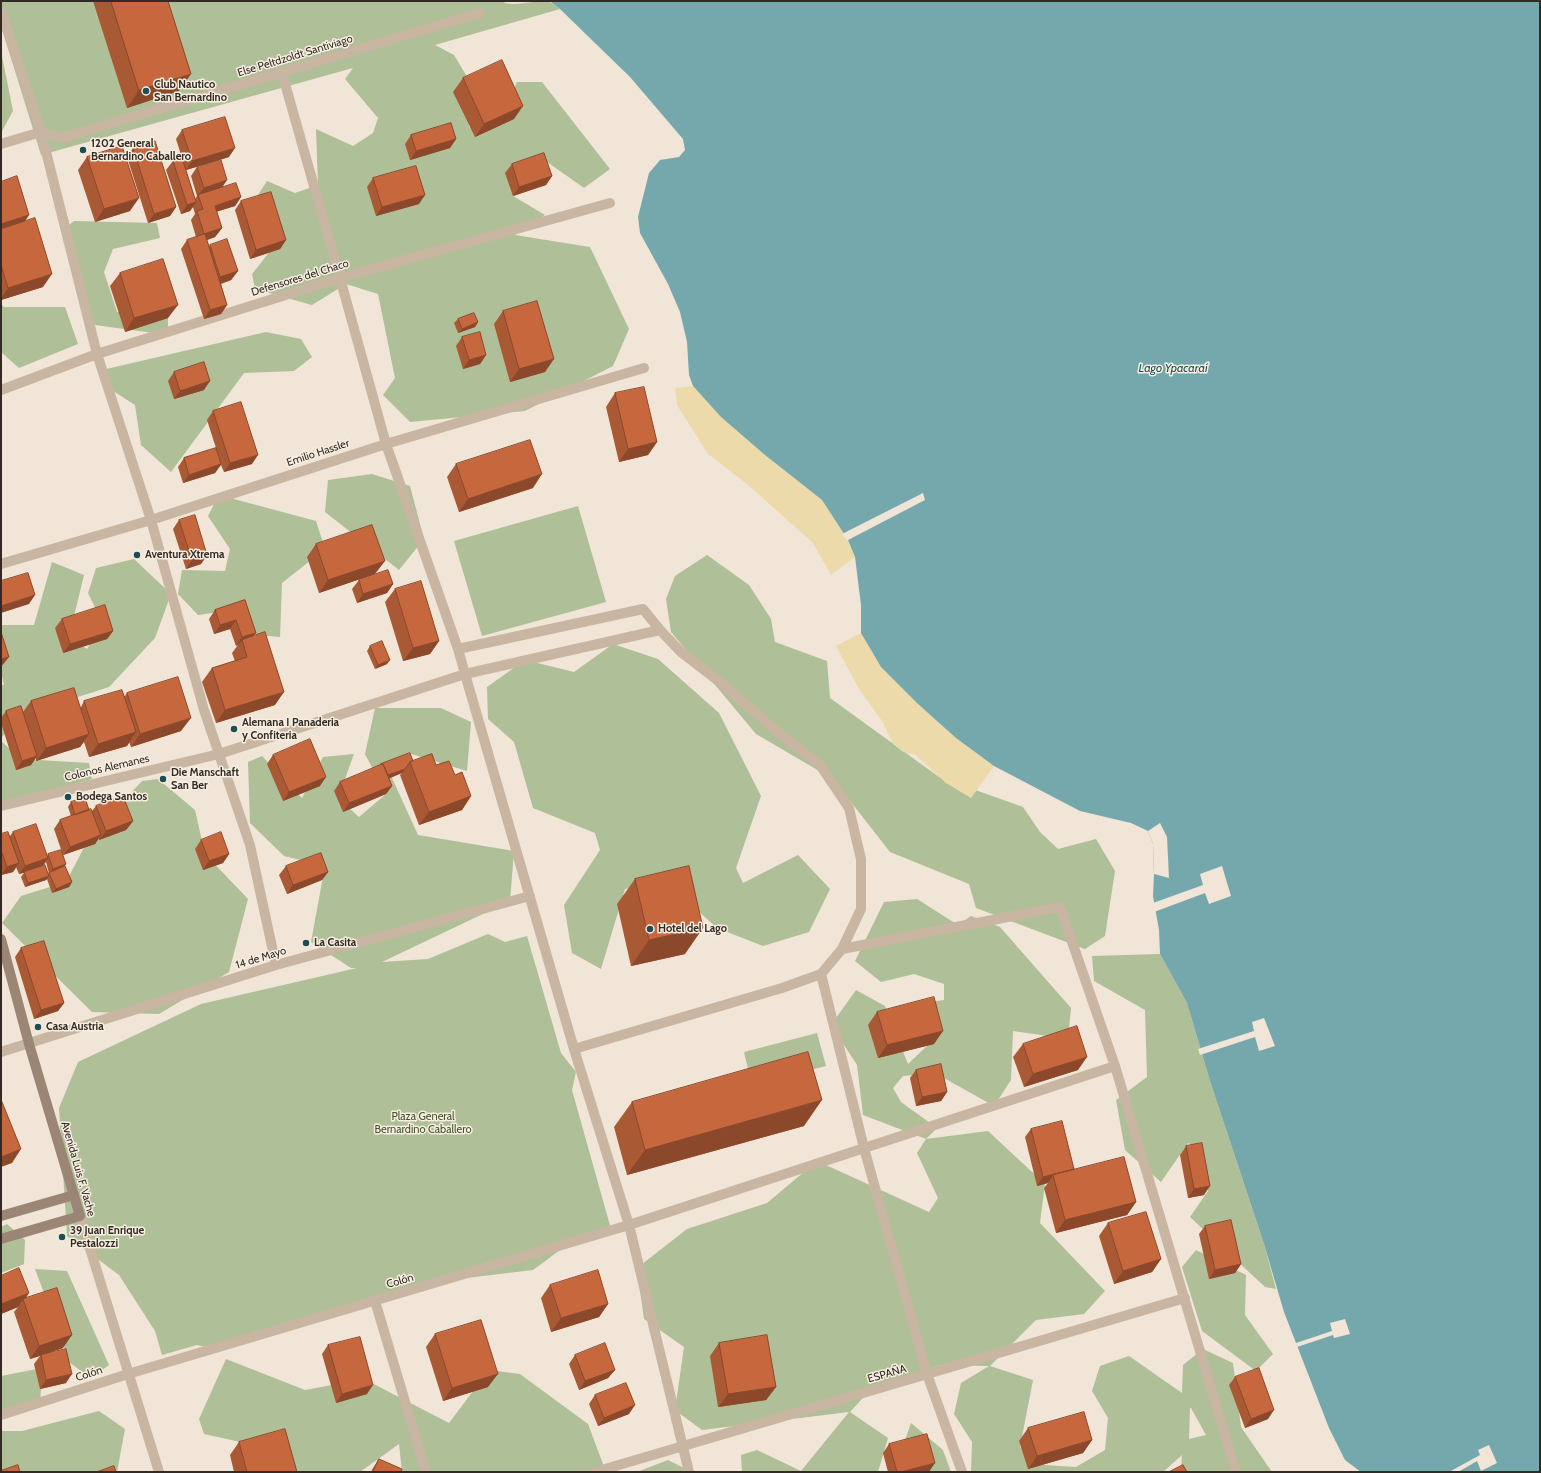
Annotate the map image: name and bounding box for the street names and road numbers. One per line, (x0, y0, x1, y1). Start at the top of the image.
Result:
street label: Else Peltdzoldt Santiviago (236, 32, 354, 80)
street label: Defensores del Chaco (250, 257, 350, 299)
street label: Emilio Hassler (285, 437, 351, 469)
street label: Colonos Alemanes (63, 752, 151, 784)
street label: 14 de Mayo (234, 944, 288, 972)
street label: Avenida Luis F. Vache (58, 1120, 98, 1218)
street label: Colón (385, 1271, 415, 1291)
street label: ESPAÑA (866, 1362, 908, 1386)
street label: Colón (74, 1363, 104, 1385)

